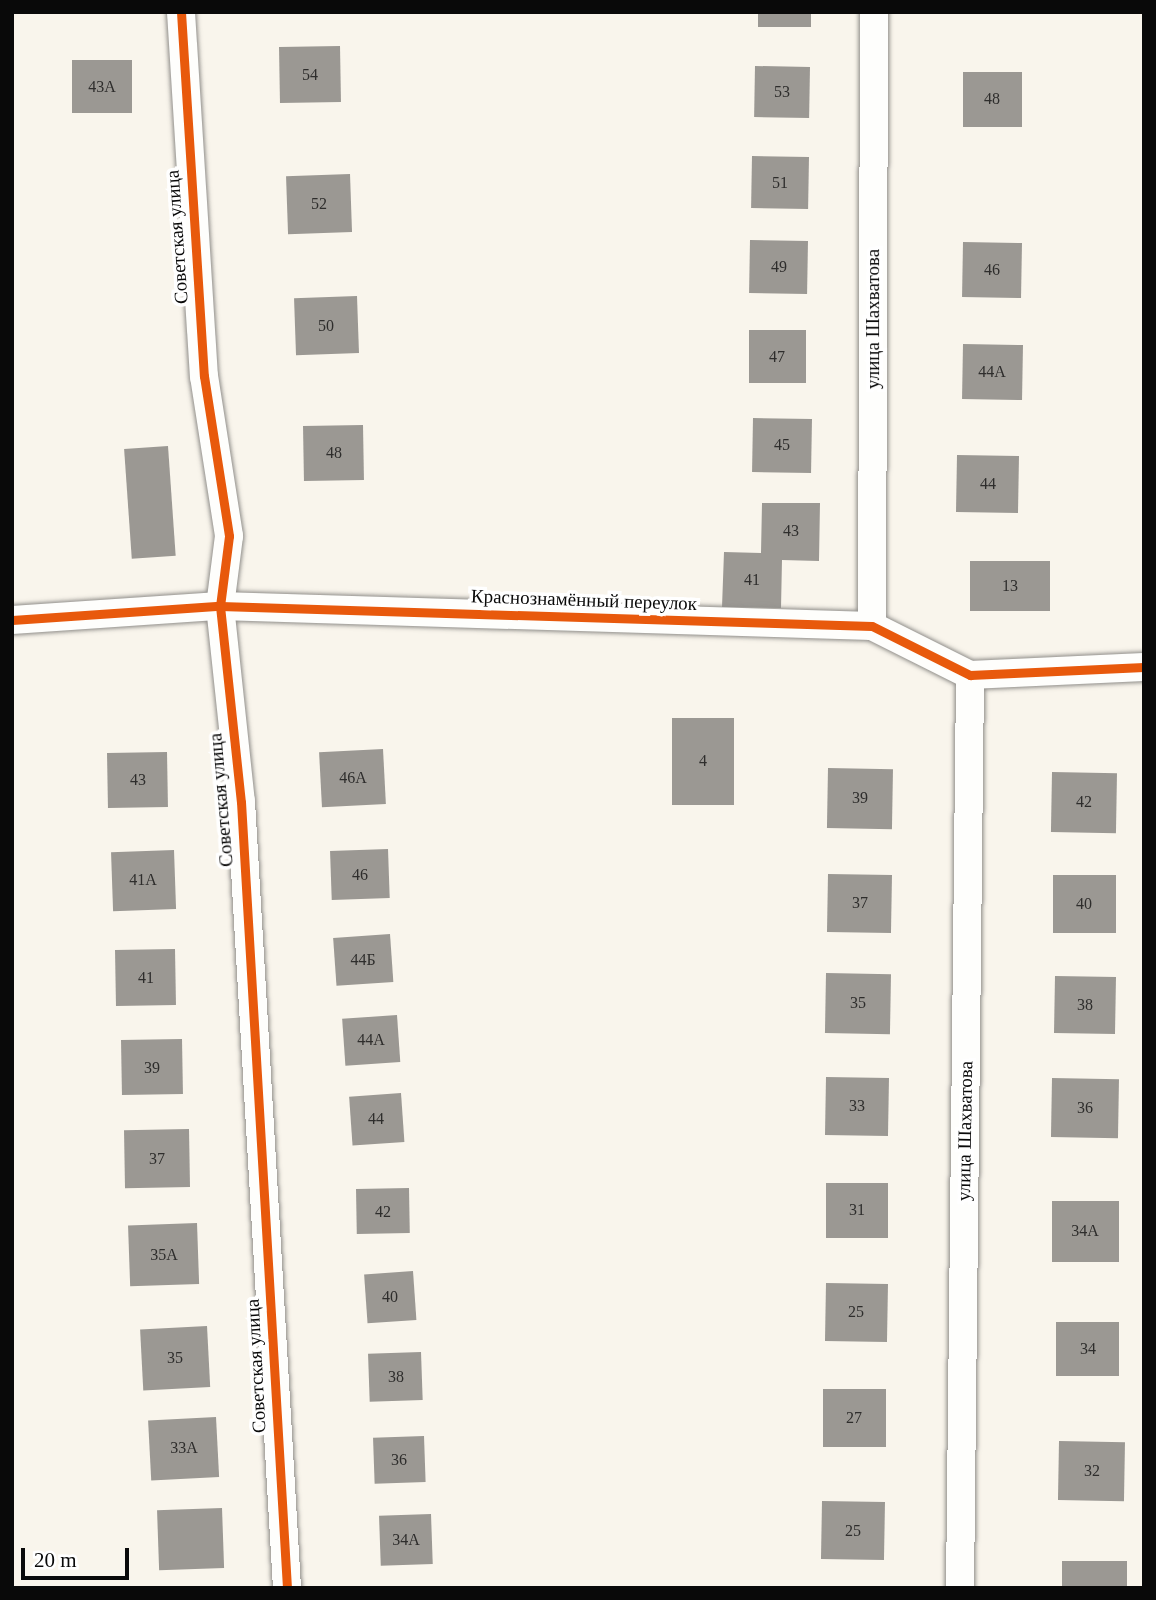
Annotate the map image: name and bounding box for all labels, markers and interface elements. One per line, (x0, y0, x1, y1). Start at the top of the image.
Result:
house number: 54 (302, 65, 318, 85)
house number: 43А (88, 77, 116, 97)
house number: 53 (774, 82, 790, 102)
house number: 48 (984, 89, 1000, 109)
street label: Советская улица (161, 169, 193, 305)
house number: 51 (772, 173, 788, 193)
house number: 52 (311, 194, 327, 214)
street label: улица Шахватова (862, 249, 884, 389)
house number: 49 (771, 257, 787, 277)
house number: 46 (984, 260, 1000, 280)
house number: 50 (318, 316, 334, 336)
house number: 47 (769, 347, 785, 367)
house number: 44А (978, 362, 1006, 382)
house number: 45 (774, 435, 790, 455)
house number: 48 (326, 443, 342, 463)
house number: 44 (980, 474, 996, 494)
house number: 43 (783, 521, 799, 541)
house number: 41 (744, 570, 760, 590)
house number: 13 (1002, 576, 1018, 596)
street label: Краснознамённый переулок (471, 585, 697, 615)
street label: Советская улица (204, 732, 238, 868)
house number: 4 (699, 751, 707, 771)
house number: 46А (339, 768, 367, 788)
house number: 43 (130, 770, 146, 790)
house number: 39 (852, 788, 868, 808)
house number: 42 (1076, 792, 1092, 812)
house number: 46 (352, 865, 368, 885)
house number: 41А (129, 870, 157, 890)
house number: 37 (852, 893, 868, 913)
house number: 40 (1076, 894, 1092, 914)
house number: 44Б (350, 950, 376, 970)
house number: 41 (138, 968, 154, 988)
house number: 35 (850, 993, 866, 1013)
house number: 38 (1077, 995, 1093, 1015)
house number: 44А (357, 1030, 385, 1050)
house number: 39 (144, 1058, 160, 1078)
street label: улица Шахватова (952, 1061, 978, 1201)
house number: 33 (849, 1096, 865, 1116)
house number: 36 (1077, 1098, 1093, 1118)
house number: 44 (368, 1109, 384, 1129)
house number: 37 (149, 1149, 165, 1169)
house number: 31 (849, 1200, 865, 1220)
house number: 42 (375, 1202, 391, 1222)
house number: 34А (1071, 1221, 1099, 1241)
house number: 35А (150, 1245, 178, 1265)
house number: 40 (382, 1287, 398, 1307)
street label: Советская улица (241, 1298, 271, 1434)
house number: 25 (848, 1302, 864, 1322)
house number: 34 (1080, 1339, 1096, 1359)
house number: 35 (167, 1348, 183, 1368)
house number: 38 (388, 1367, 404, 1387)
house number: 27 (846, 1408, 862, 1428)
house number: 33А (170, 1438, 198, 1458)
house number: 36 (391, 1450, 407, 1470)
house number: 32 (1084, 1461, 1100, 1481)
house number: 25 (845, 1521, 861, 1541)
house number: 34А (392, 1530, 420, 1550)
scale bar (24, 1534, 133, 1578)
text: 20 m (34, 1548, 77, 1572)

